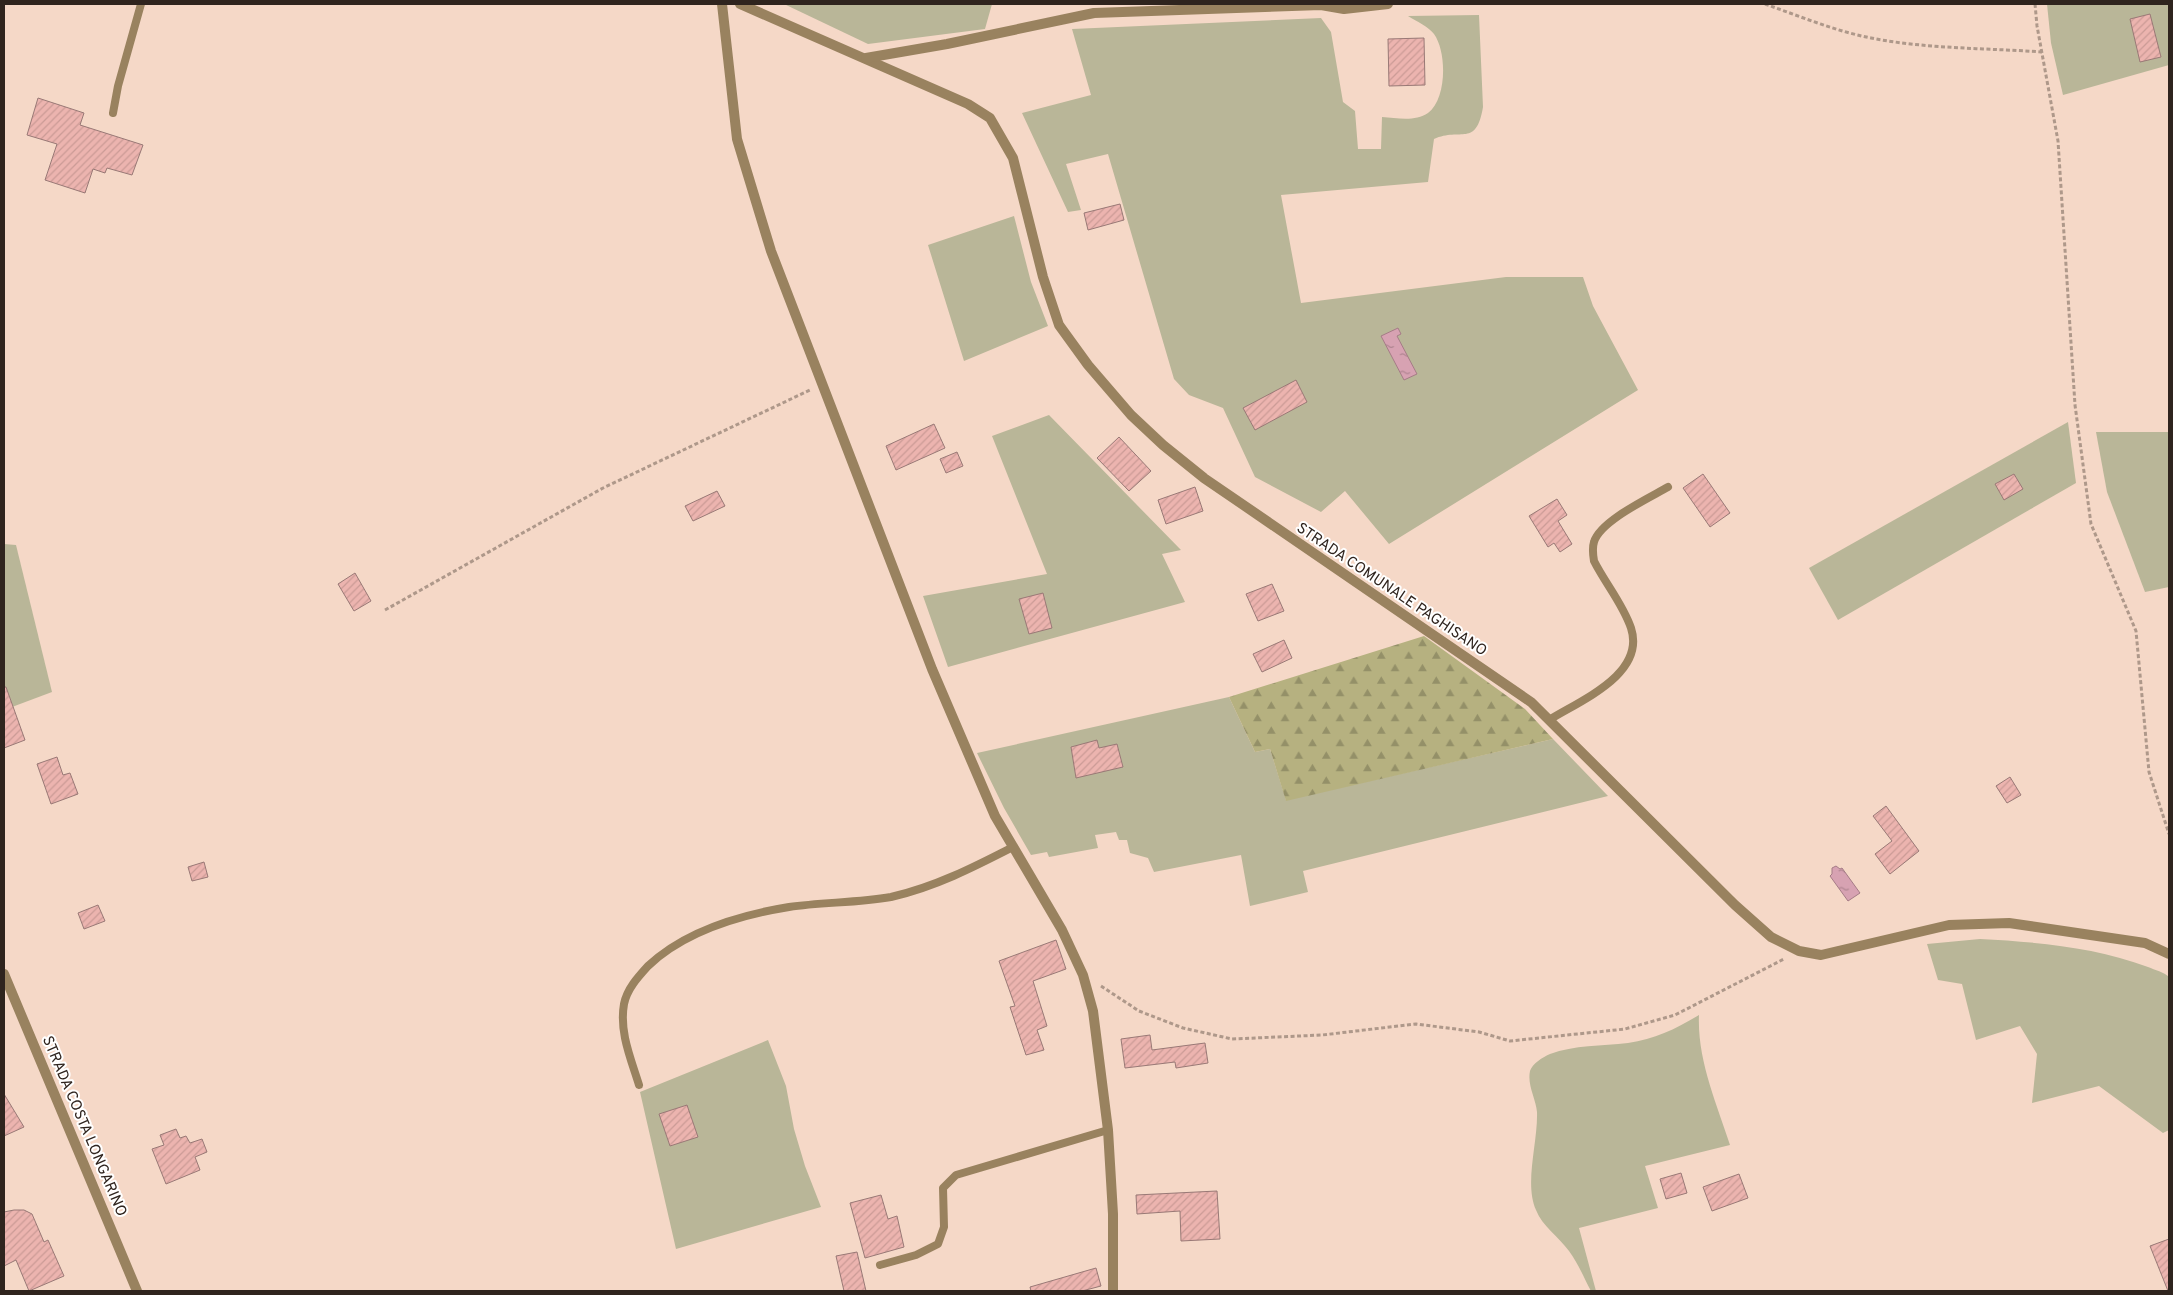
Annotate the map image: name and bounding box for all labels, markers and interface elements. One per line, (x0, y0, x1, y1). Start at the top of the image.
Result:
street label: STRADA COMUNALE PAGHISANO (1292, 519, 1490, 661)
street label: STRADA COSTA LONGARINO (37, 1033, 130, 1220)

